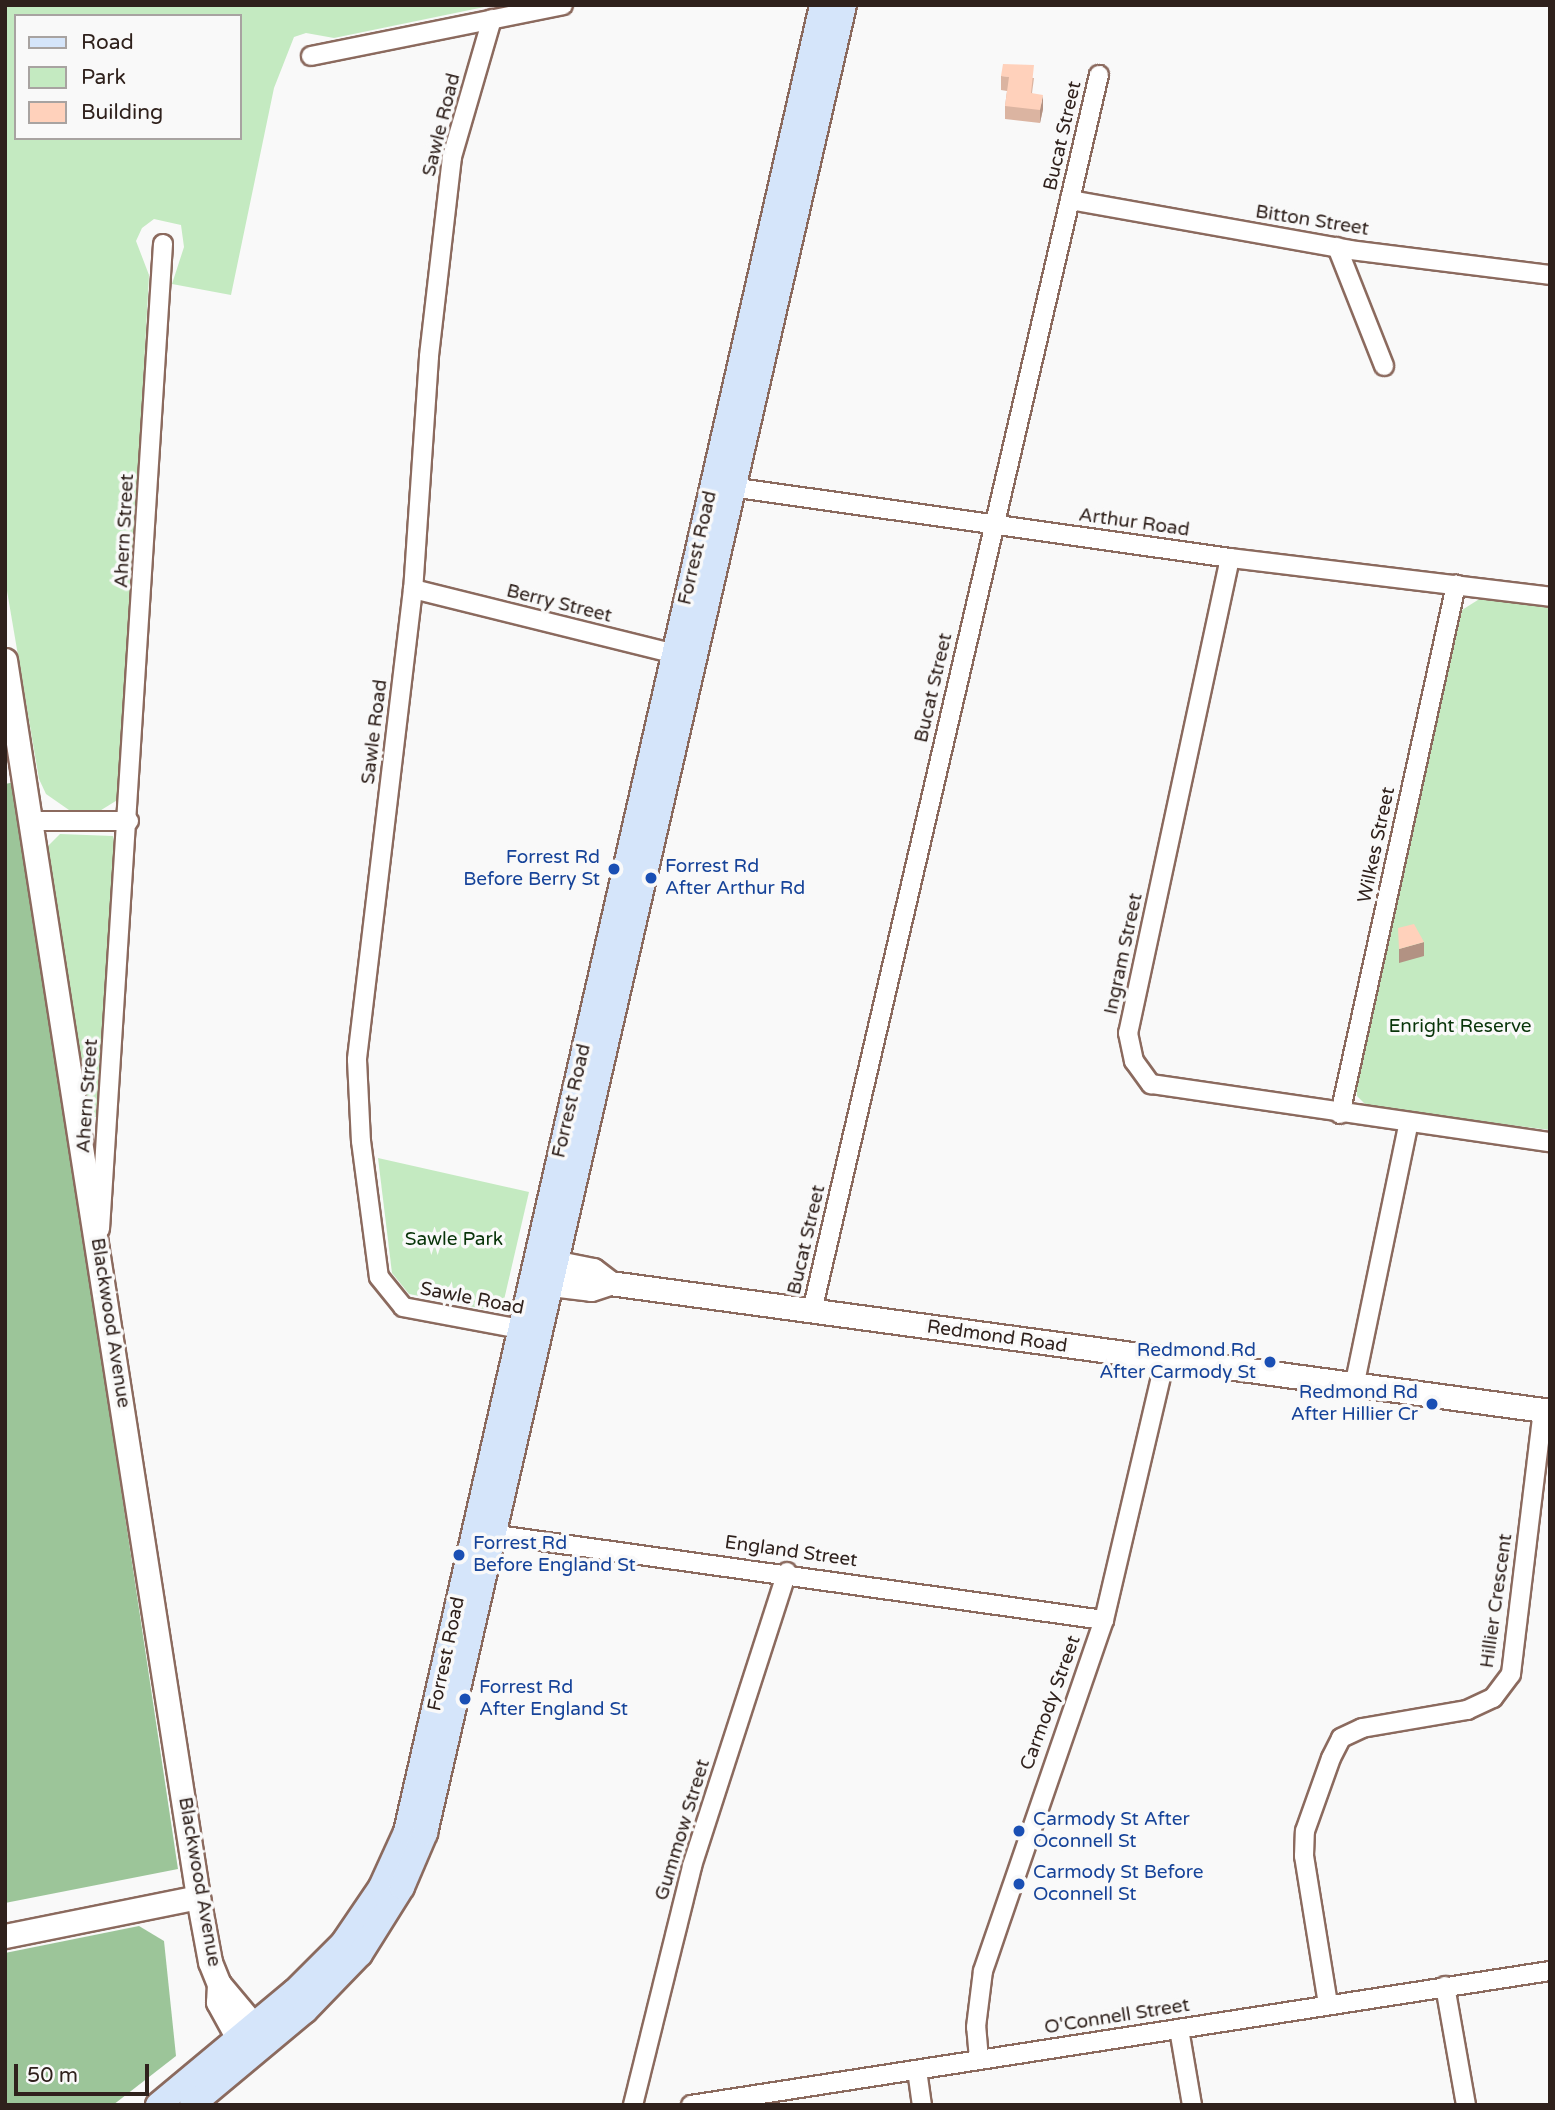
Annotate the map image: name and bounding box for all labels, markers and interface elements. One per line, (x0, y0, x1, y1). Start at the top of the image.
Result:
legend (14, 14, 242, 140)
text: Road (81, 30, 134, 55)
text: Park (81, 65, 126, 90)
street label: Sawle Road (418, 71, 466, 179)
street label: Bucat Street (1039, 79, 1087, 193)
text: Building (81, 100, 163, 125)
street label: Bitton Street (1254, 201, 1370, 241)
street label: Ahern Street (111, 473, 139, 589)
street label: Forrest Road (674, 489, 722, 607)
street label: Arthur Road (1077, 504, 1191, 542)
street label: Berry Street (504, 580, 614, 628)
street label: Bucat Street (910, 631, 958, 745)
street label: Sawle Road (357, 678, 393, 786)
street label: Wilkes Street (1354, 785, 1400, 905)
place label: Forrest Rd Before Berry St (463, 847, 600, 891)
place label: Forrest Rd After Arthur Rd (665, 856, 805, 900)
marker: Forrest Rd Before Berry St (606, 861, 622, 877)
marker: Forrest Rd After Arthur Rd (643, 870, 659, 886)
street label: Ingram Street (1100, 891, 1148, 1017)
park label: Enright Reserve (1388, 1016, 1532, 1038)
street label: Ahern Street (73, 1038, 103, 1154)
street label: Forrest Road (548, 1042, 596, 1160)
street label: Bucat Street (783, 1183, 831, 1297)
park label: Sawle Park (405, 1229, 503, 1251)
street label: Blackwood Avenue (85, 1236, 135, 1410)
street label: Sawle Road (418, 1278, 526, 1320)
street label: Redmond Road (925, 1316, 1069, 1358)
place label: Redmond Rd After Carmody St (1099, 1340, 1256, 1384)
marker: Redmond Rd After Carmody St (1262, 1354, 1278, 1370)
place label: Redmond Rd After Hillier Cr (1291, 1382, 1418, 1426)
marker: Redmond Rd After Hillier Cr (1424, 1396, 1440, 1412)
street label: England Street (723, 1531, 859, 1573)
street label: Hillier Crescent (1476, 1532, 1518, 1670)
place label: Forrest Rd Before England St (473, 1533, 636, 1577)
marker: Forrest Rd Before England St (451, 1547, 467, 1563)
street label: Forrest Road (424, 1595, 470, 1713)
street label: Carmody Street (1016, 1633, 1086, 1773)
place label: Forrest Rd After England St (479, 1677, 628, 1721)
marker: Forrest Rd After England St (457, 1691, 473, 1707)
street label: Gummow Street (651, 1757, 715, 1903)
street label: Blackwood Avenue (173, 1795, 225, 1969)
place label: Carmody St After Oconnell St (1033, 1809, 1190, 1853)
marker: Carmody St After Oconnell St (1011, 1823, 1027, 1839)
place label: Carmody St Before Oconnell St (1033, 1862, 1204, 1906)
marker: Carmody St Before Oconnell St (1011, 1876, 1027, 1892)
street label: O'Connell Street (1043, 1994, 1191, 2040)
scale bar (18, 2050, 152, 2094)
text: 50 m (27, 2063, 78, 2088)

